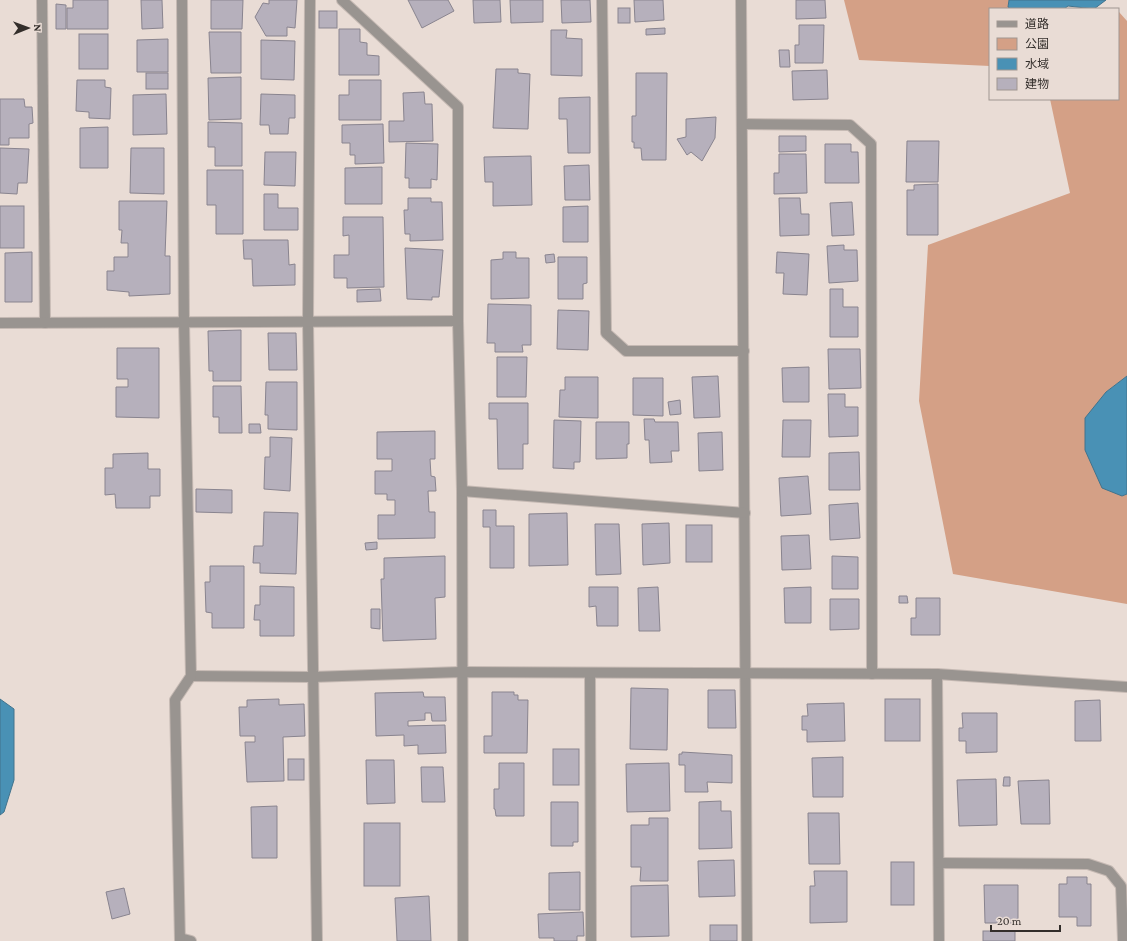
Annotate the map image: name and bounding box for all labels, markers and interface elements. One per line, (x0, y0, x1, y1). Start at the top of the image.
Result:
north arrow (8, 8, 48, 48)
legend (989, 8, 1119, 100)
text: 道路 (1025, 17, 1049, 31)
text: N (32, 24, 44, 32)
text: 公園 (1025, 37, 1049, 51)
text: 水域 (1025, 57, 1049, 71)
text: 建物 (1025, 77, 1049, 91)
scale bar (991, 907, 1060, 933)
text: 20 m (997, 914, 1022, 928)

